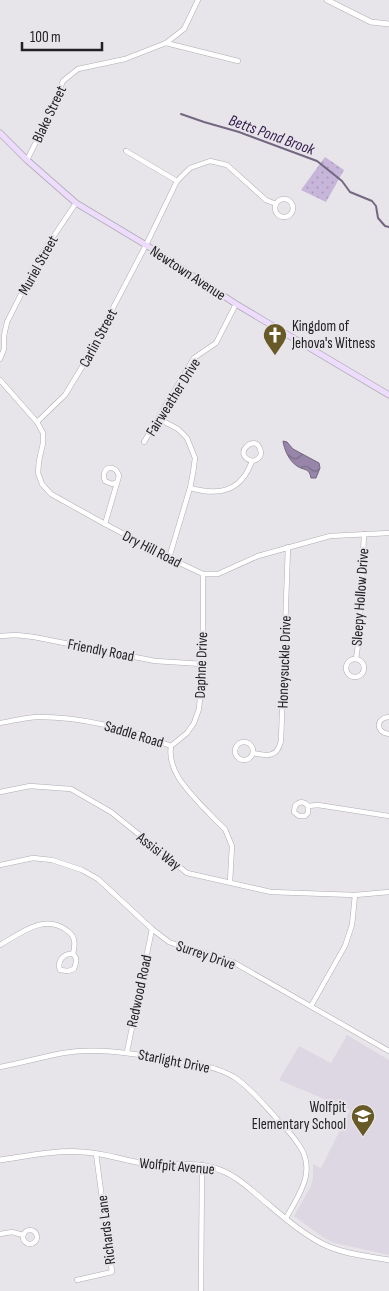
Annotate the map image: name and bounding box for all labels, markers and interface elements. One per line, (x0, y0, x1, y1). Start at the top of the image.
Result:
scale bar (22, 20, 102, 52)
text: 100 m (30, 28, 61, 47)
street label: Blake Street (28, 82, 71, 146)
water label: Betts Pond Brook (226, 111, 318, 160)
street label: Muriel Street (14, 232, 63, 298)
street label: Newtown Avenue (146, 242, 229, 305)
street label: Carlin Street (75, 305, 122, 371)
place label: Kingdom of Jehova's Witness (291, 317, 375, 353)
church icon: Kingdom of Jehova's Witness (262, 322, 288, 356)
street label: Fairweather Drive (142, 355, 205, 440)
street label: Dry Hill Road (119, 527, 184, 572)
street label: Sleepy Hollow Drive (348, 547, 373, 647)
street label: Honeysuckle Drive (273, 615, 296, 709)
street label: Daphne Drive (191, 631, 212, 699)
street label: Friendly Road (66, 635, 136, 666)
street label: Saddle Road (102, 716, 166, 752)
street label: Assisi Way (132, 828, 185, 875)
street label: Surrey Drive (174, 937, 238, 974)
street label: Redwood Road (123, 953, 156, 1029)
street label: Starlight Drive (136, 1045, 211, 1078)
place label: Wolfpit Elementary School (252, 1098, 346, 1134)
school or university icon: Wolfpit Elementary School (350, 1103, 376, 1137)
street label: Wolfpit Avenue (139, 1154, 215, 1179)
street label: Richards Lane (93, 1194, 120, 1266)

